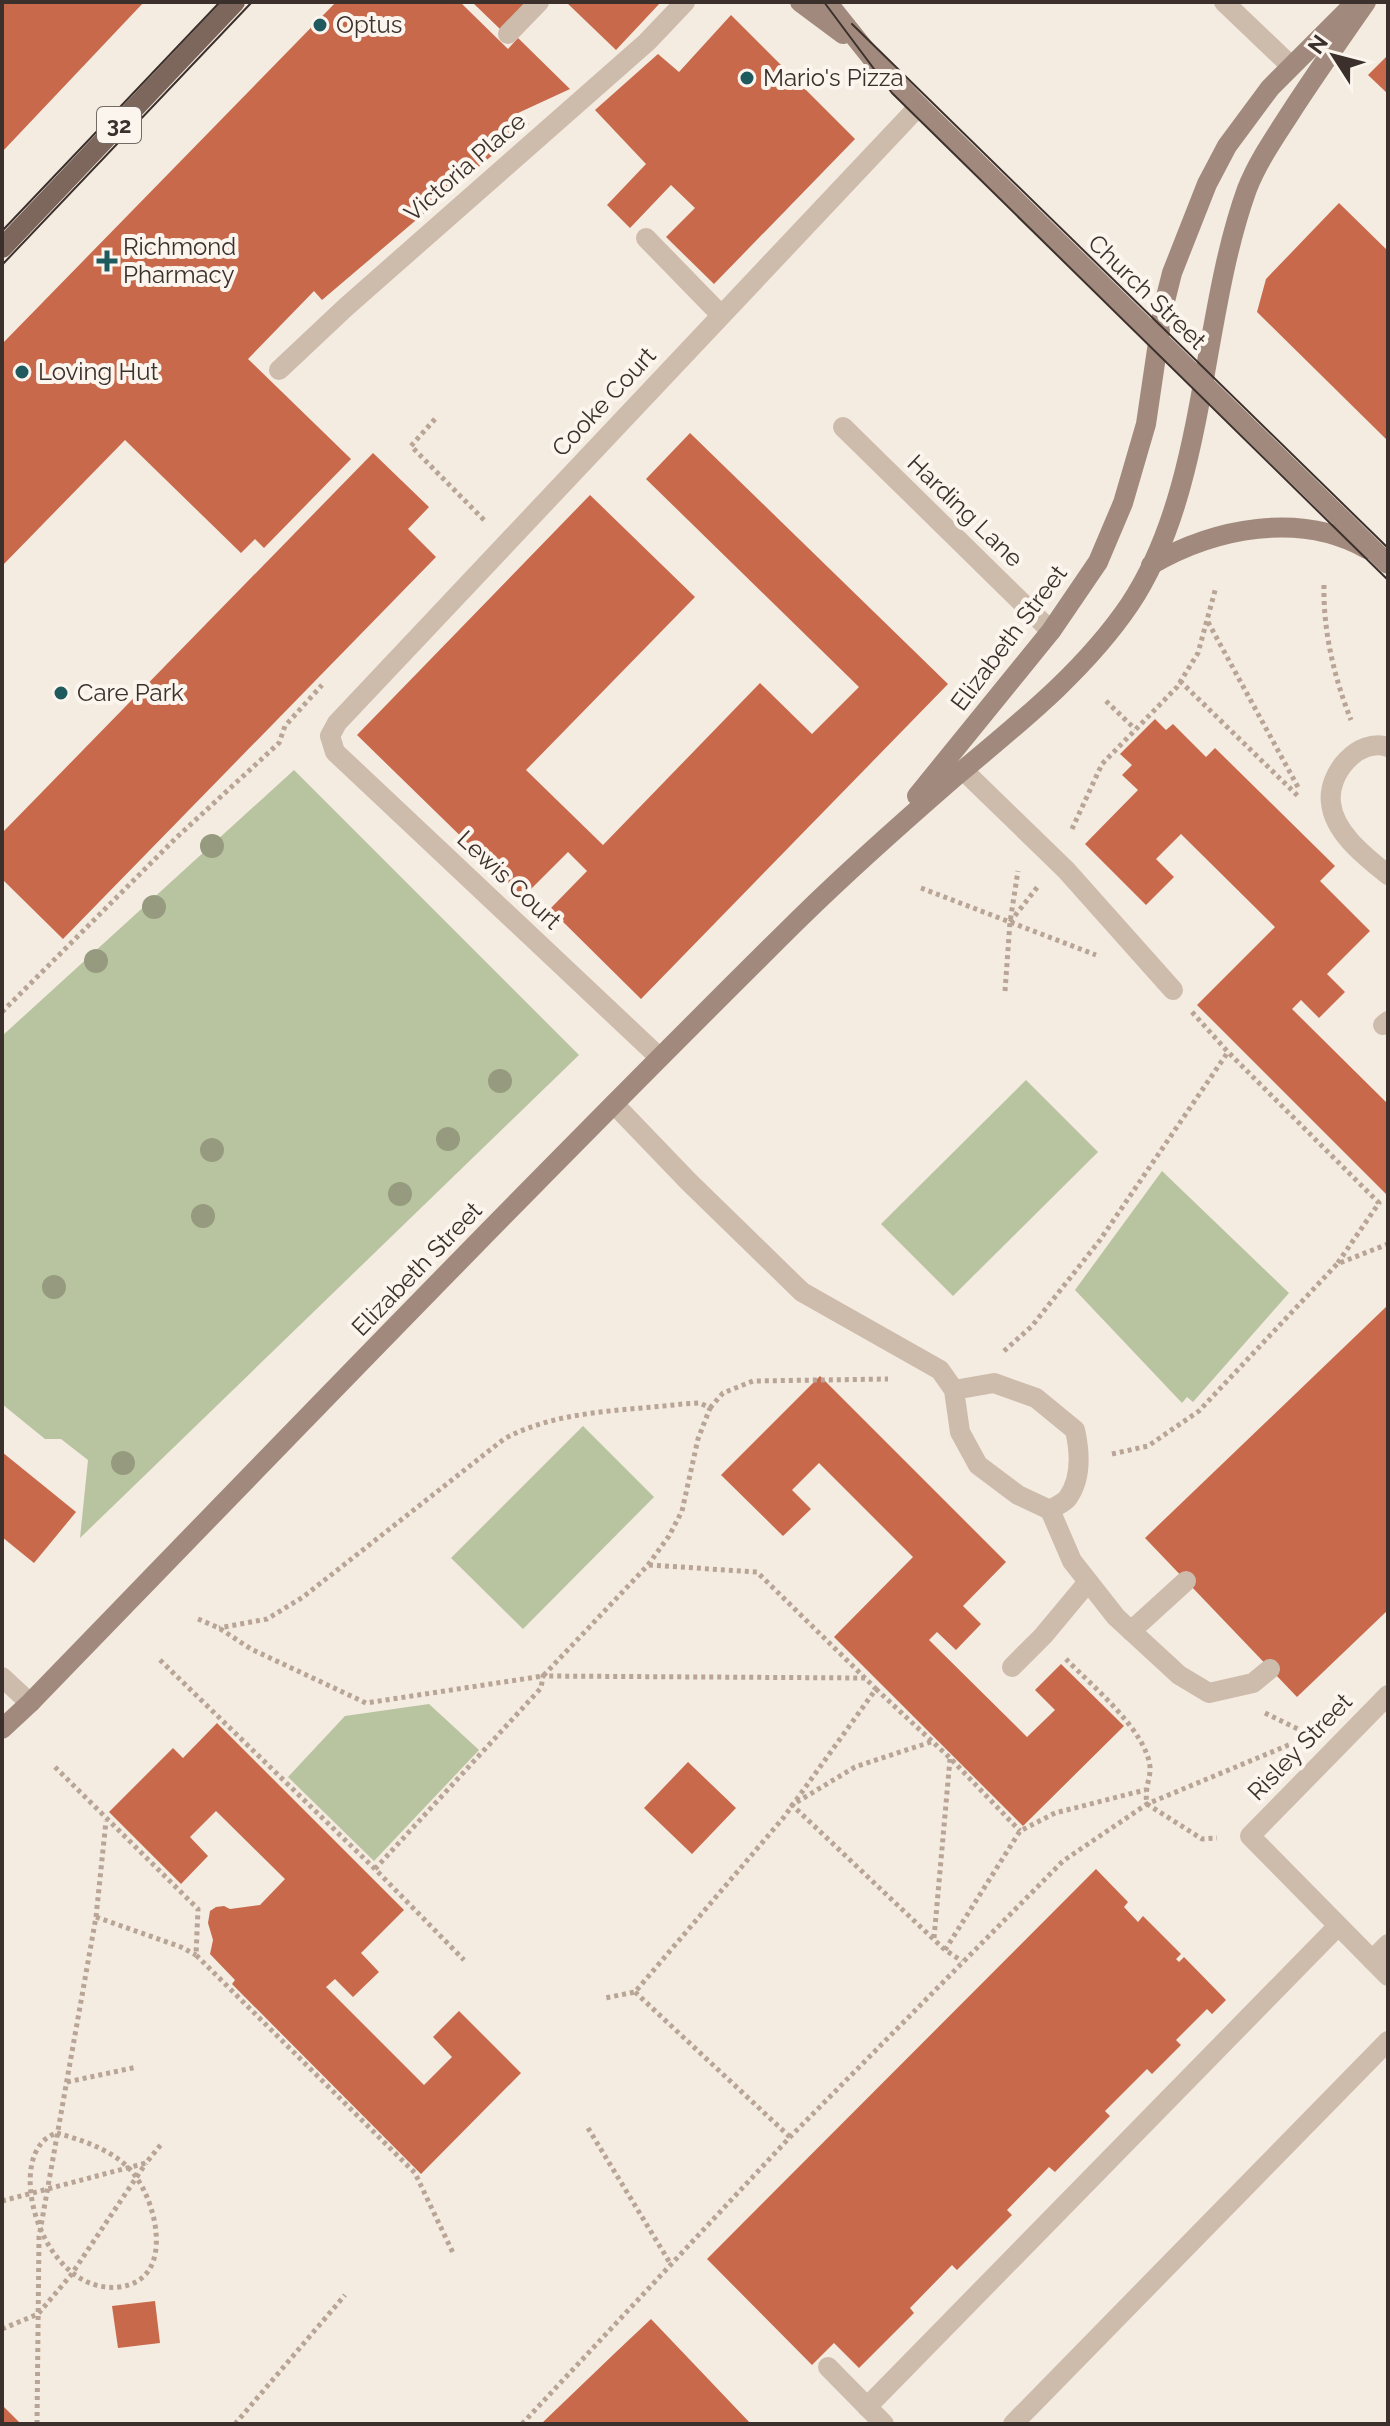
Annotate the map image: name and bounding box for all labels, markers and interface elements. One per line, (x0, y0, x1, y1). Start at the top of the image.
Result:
place label: Optus (336, 10, 402, 39)
marker: Optus (311, 16, 329, 34)
north arrow (1294, 16, 1374, 96)
text: N (1302, 30, 1333, 59)
place label: Mario's Pizza (763, 63, 904, 92)
marker: Mario's Pizza (738, 69, 756, 87)
street label: Victoria Place (398, 106, 531, 227)
road number: 32 (97, 107, 141, 143)
street label: Church Street (1082, 228, 1212, 355)
place label: Richmond Pharmacy (123, 232, 236, 289)
marker: Richmond Pharmacy (98, 252, 116, 270)
street label: Cooke Court (546, 341, 662, 462)
place label: Loving Hut (38, 357, 159, 386)
marker: Loving Hut (13, 363, 31, 381)
street label: Harding Lane (902, 448, 1029, 573)
street label: Elizabeth Street (944, 559, 1073, 716)
place label: Care Park (77, 678, 184, 707)
marker: Care Park (52, 684, 70, 702)
street label: Lewis Court (451, 824, 567, 935)
street label: Elizabeth Street (346, 1196, 488, 1342)
street label: Risley Street (1241, 1687, 1358, 1806)

